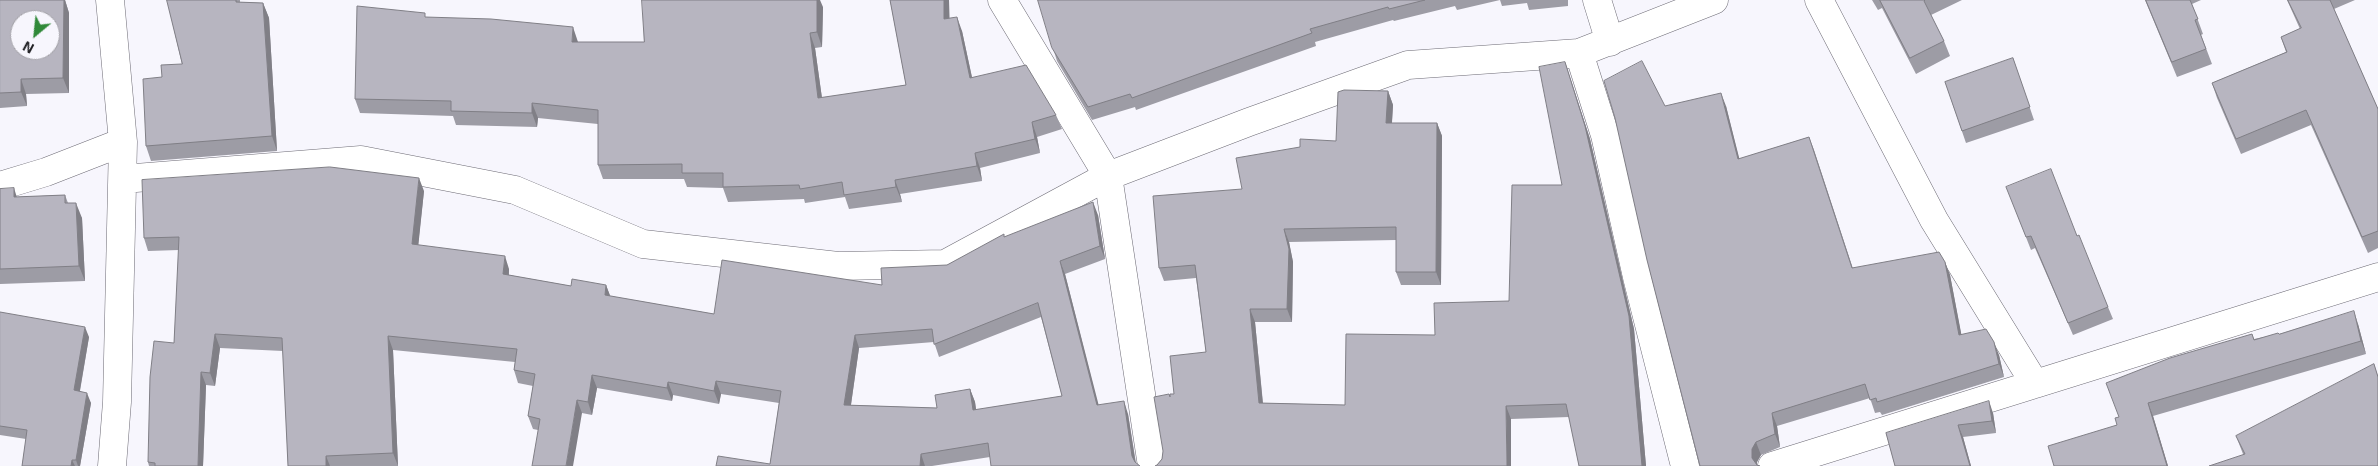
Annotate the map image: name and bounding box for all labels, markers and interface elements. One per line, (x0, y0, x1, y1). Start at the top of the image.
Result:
north arrow (10, 10, 60, 60)
text: N (20, 38, 37, 58)

